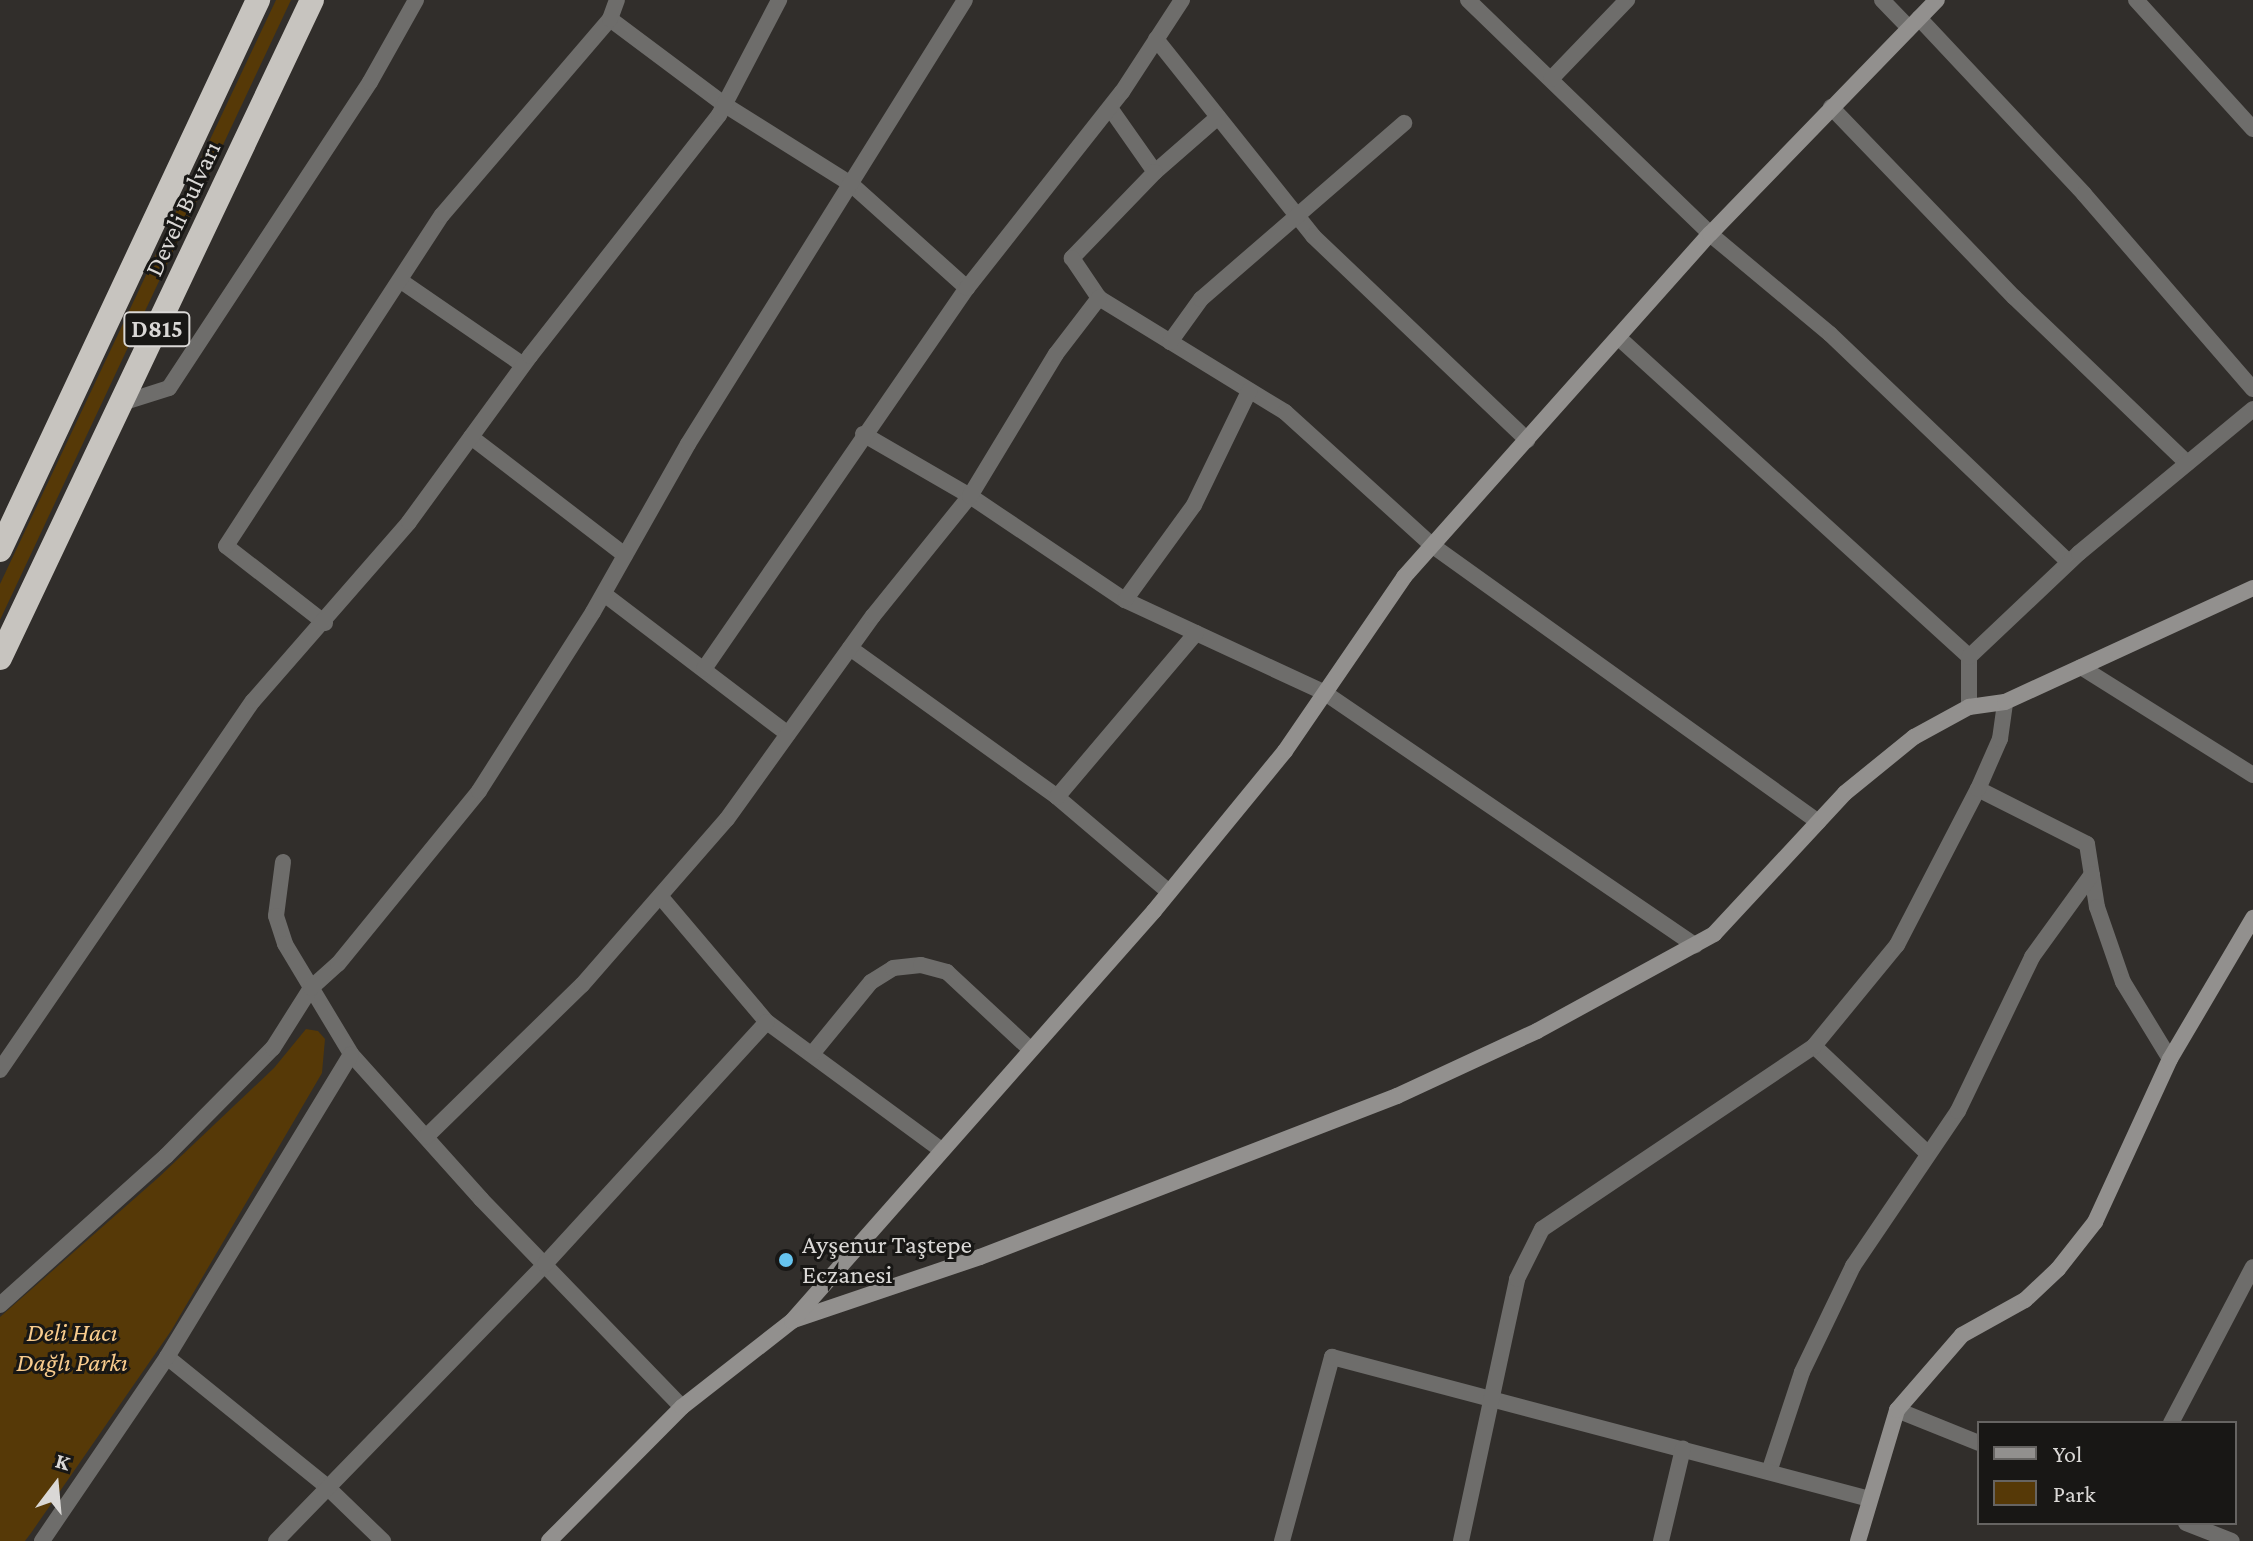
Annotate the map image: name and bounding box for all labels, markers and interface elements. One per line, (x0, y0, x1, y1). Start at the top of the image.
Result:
street label: Develi Bulvarı (138, 137, 228, 281)
road number: D815 (123, 309, 191, 349)
place label: Ayşenur Taştepe Eczanesi (802, 1229, 972, 1290)
marker: Ayşenur Taştepe Eczanesi (777, 1251, 795, 1269)
park label: Deli Hacı Dağlı Parkı (16, 1317, 128, 1378)
legend (1977, 1421, 2237, 1525)
text: Yol (2053, 1440, 2082, 1467)
north arrow (16, 1445, 96, 1525)
text: K (53, 1447, 73, 1475)
text: Park (2053, 1480, 2096, 1507)

